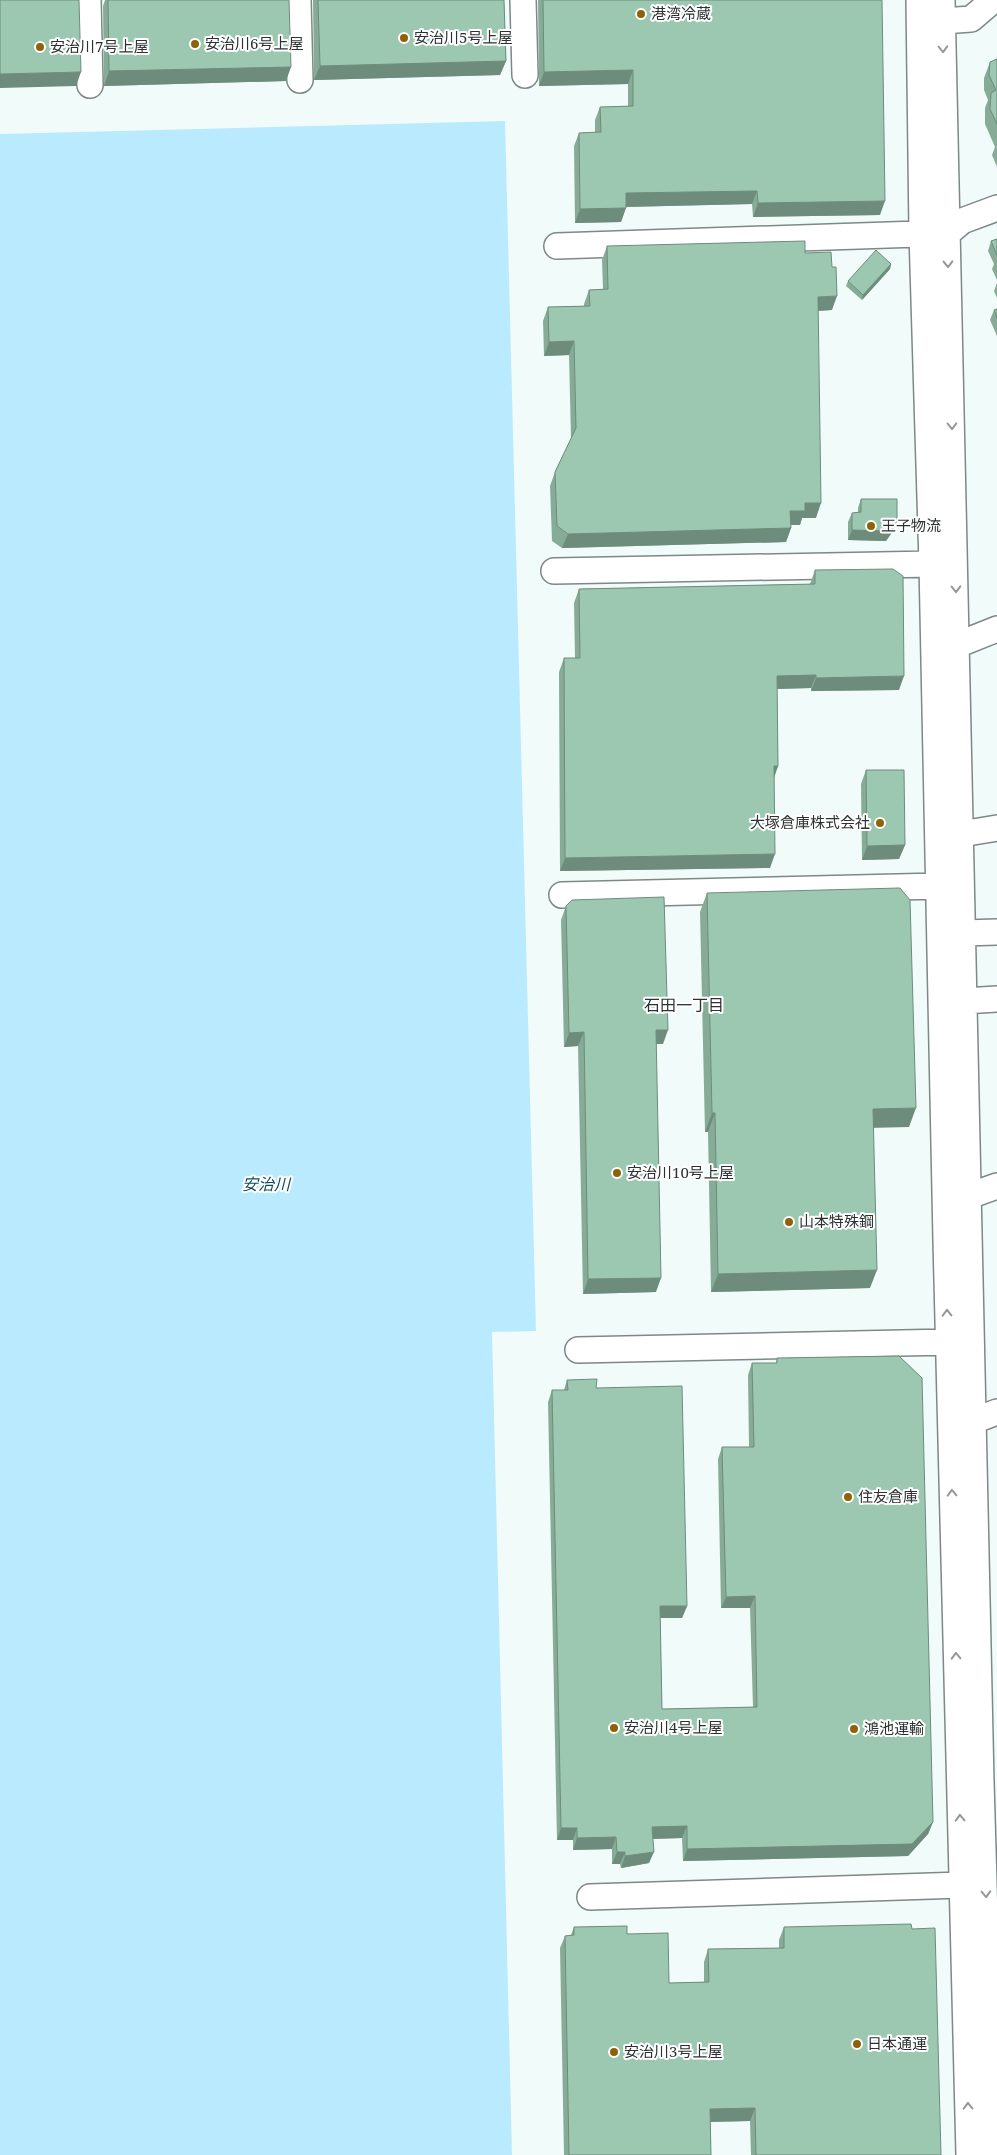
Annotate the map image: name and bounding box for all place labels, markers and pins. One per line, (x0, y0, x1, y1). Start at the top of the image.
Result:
place label: 港湾冷蔵 (651, 3, 711, 23)
marker: 港湾冷蔵 (635, 8, 647, 20)
place label: 安治川5号上屋 (414, 27, 512, 47)
marker: 安治川5号上屋 (398, 32, 410, 44)
place label: 安治川6号上屋 (205, 33, 303, 53)
place label: 安治川7号上屋 (50, 36, 148, 56)
marker: 安治川6号上屋 (189, 38, 201, 50)
marker: 安治川7号上屋 (34, 41, 46, 53)
place label: 王子物流 (881, 515, 941, 535)
marker: 王子物流 (865, 520, 877, 532)
place label: 大塚倉庫株式会社 (750, 812, 870, 832)
marker: 大塚倉庫株式会社 (874, 817, 886, 829)
place label: 安治川10号上屋 (627, 1162, 734, 1182)
marker: 安治川10号上屋 (611, 1167, 623, 1179)
place label: 山本特殊鋼 (799, 1211, 874, 1231)
marker: 山本特殊鋼 (783, 1216, 795, 1228)
place label: 住友倉庫 (858, 1486, 918, 1506)
marker: 住友倉庫 (842, 1491, 854, 1503)
place label: 安治川4号上屋 (624, 1717, 722, 1737)
place label: 鴻池運輸 (864, 1718, 924, 1738)
marker: 安治川4号上屋 (608, 1722, 620, 1734)
marker: 鴻池運輸 (848, 1723, 860, 1735)
place label: 日本通運 (867, 2033, 927, 2053)
marker: 日本通運 (851, 2038, 863, 2050)
place label: 安治川3号上屋 (624, 2041, 722, 2061)
marker: 安治川3号上屋 (608, 2046, 620, 2058)

